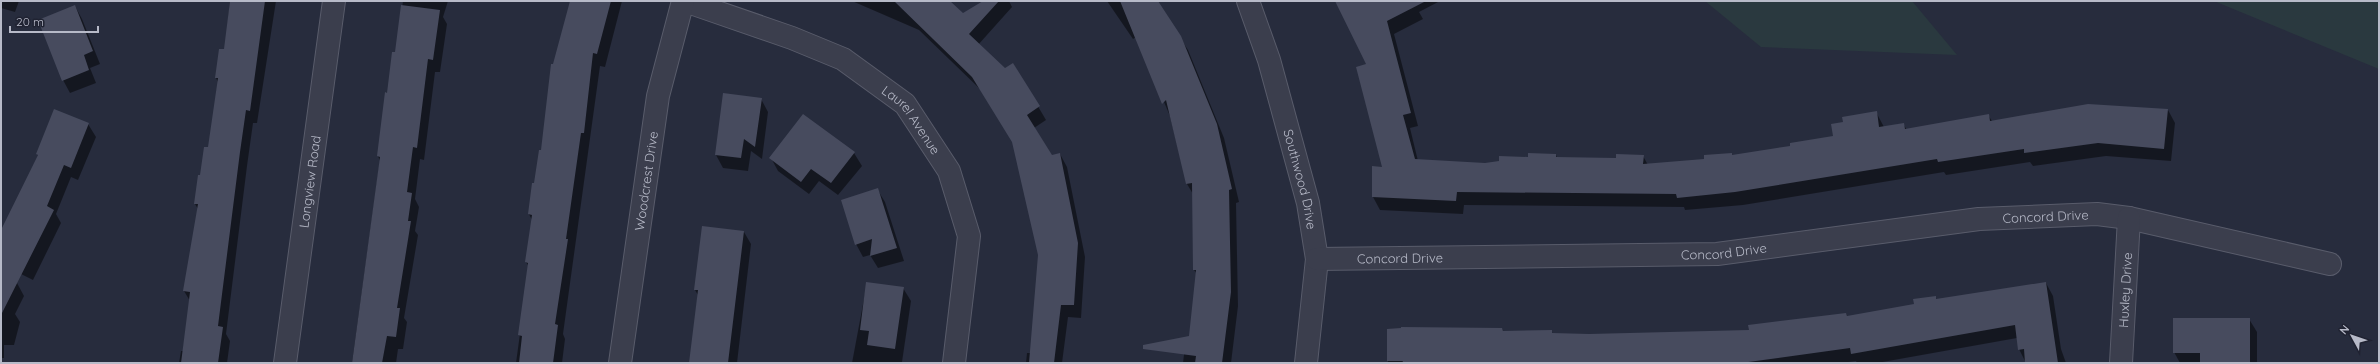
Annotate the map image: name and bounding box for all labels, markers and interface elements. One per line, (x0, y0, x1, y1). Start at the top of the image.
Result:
scale bar (10, 8, 98, 34)
text: 20 m (16, 14, 44, 29)
street label: Laurel Avenue (879, 82, 944, 157)
street label: Southwood Drive (1280, 127, 1320, 230)
street label: Woodcrest Drive (631, 130, 661, 232)
street label: Longview Road (295, 134, 324, 229)
street label: Concord Drive (2002, 206, 2089, 226)
street label: Concord Drive (1681, 239, 1768, 262)
street label: Concord Drive (1357, 249, 1443, 266)
street label: Huxley Drive (2115, 252, 2135, 328)
north arrow (2332, 316, 2372, 356)
text: N (2336, 322, 2352, 337)

